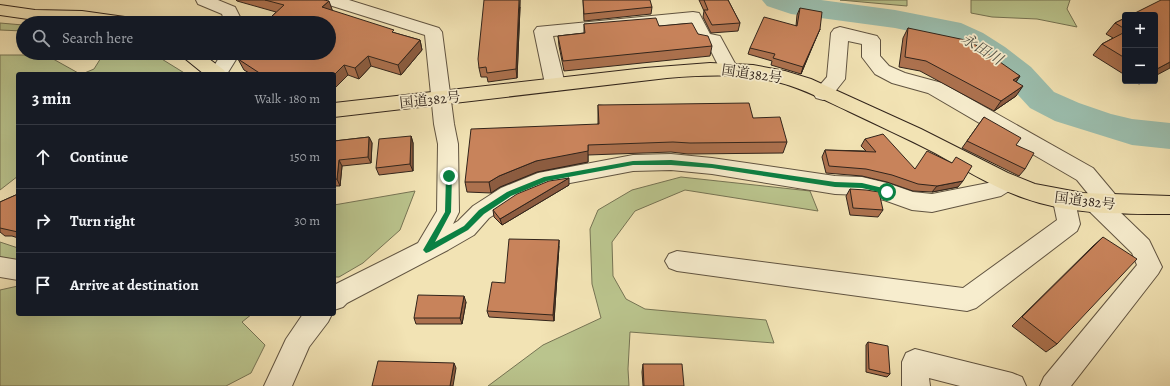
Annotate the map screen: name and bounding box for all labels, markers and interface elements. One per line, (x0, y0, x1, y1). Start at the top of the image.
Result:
map controls (1122, 12, 1158, 84)
button: + (1122, 12, 1158, 48)
search box (16, 16, 336, 60)
icon: search (30, 27, 52, 49)
text: Search here (62, 28, 133, 48)
water label: 永田川 (958, 29, 1008, 70)
button: − (1122, 48, 1158, 84)
street label: 国道382号 (720, 60, 784, 88)
text: 3 min (32, 87, 71, 110)
street label: 国道382号 (399, 87, 461, 113)
text: Walk · 180 m (254, 90, 320, 107)
icon: ahead (32, 146, 54, 168)
text: Continue (70, 147, 128, 167)
text: 150 m (290, 148, 320, 165)
route end (440, 167, 458, 185)
route start (878, 183, 896, 201)
street label: 国道382号 (1053, 188, 1117, 214)
icon: right (32, 210, 54, 232)
text: Turn right (70, 211, 135, 231)
text: 30 m (294, 212, 320, 229)
icon: arrive (32, 274, 54, 296)
text: Arrive at destination (70, 275, 199, 295)

